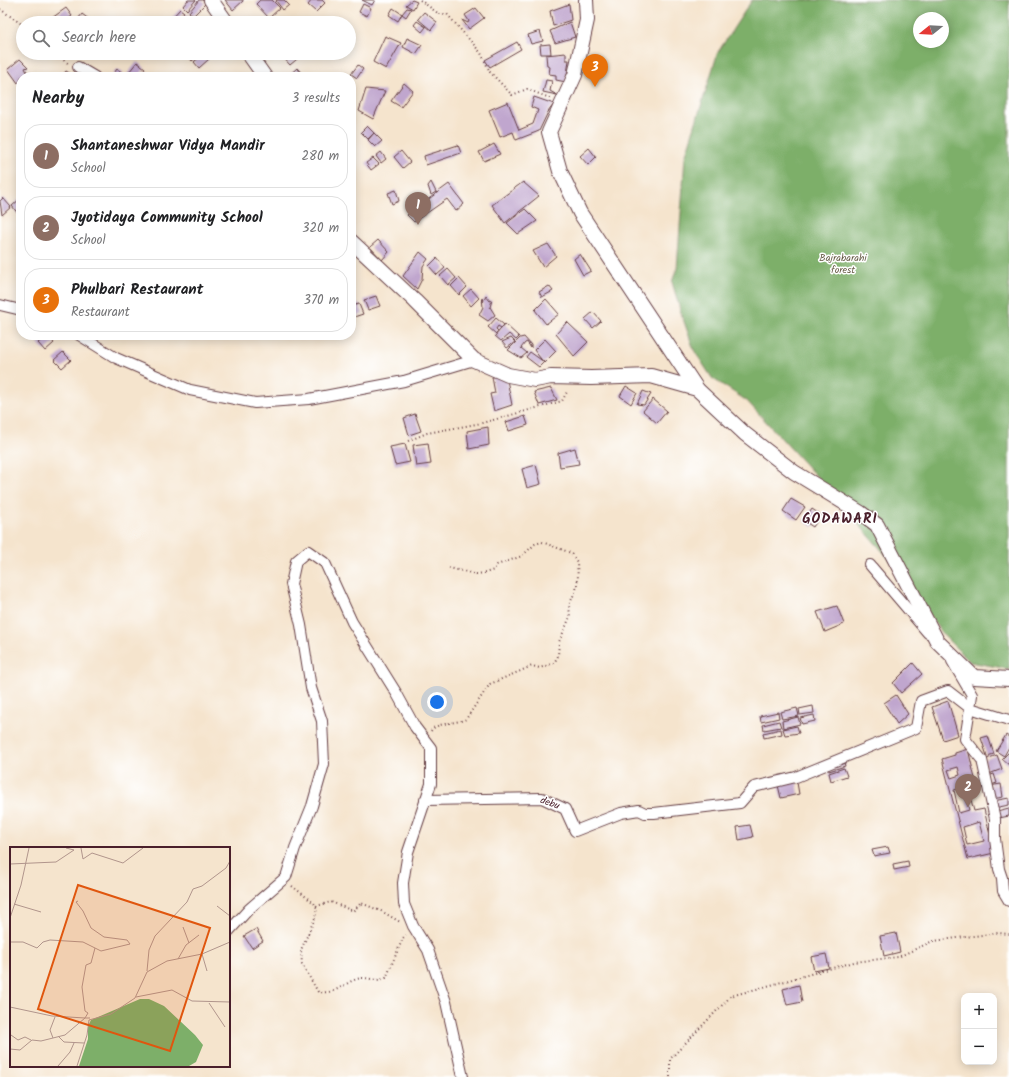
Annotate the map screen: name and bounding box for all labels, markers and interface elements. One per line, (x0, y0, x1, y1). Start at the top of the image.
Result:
north arrow (913, 12, 949, 48)
search box (16, 16, 356, 60)
text: Search here (62, 26, 136, 50)
icon: search (30, 27, 52, 49)
pin: 3 (582, 54, 608, 87)
text: Nearby (32, 85, 84, 112)
text: 3 results (292, 88, 340, 109)
text: Shantaneshwar Vidya Mandir (71, 134, 265, 158)
text: 1 (44, 146, 48, 167)
text: 280 m (302, 146, 339, 167)
text: School (71, 158, 106, 179)
pin: 1 (405, 192, 431, 225)
text: Jyotidaya Community School (71, 206, 263, 230)
text: 2 (42, 218, 50, 239)
text: 320 m (302, 218, 339, 239)
text: School (71, 230, 106, 251)
park label: Bajrabarahi forest (819, 250, 867, 278)
text: Phulbari Restaurant (71, 278, 203, 302)
text: 3 (42, 290, 50, 311)
text: 370 m (304, 290, 339, 311)
text: Restaurant (71, 302, 130, 323)
district label: GODAWARI (802, 508, 878, 530)
your location (427, 692, 447, 712)
pin: 2 (955, 774, 981, 807)
street label: debu (538, 792, 562, 814)
inset map (10, 847, 230, 1067)
map controls (961, 993, 997, 1065)
button: + (961, 993, 997, 1029)
button: − (961, 1029, 997, 1065)

